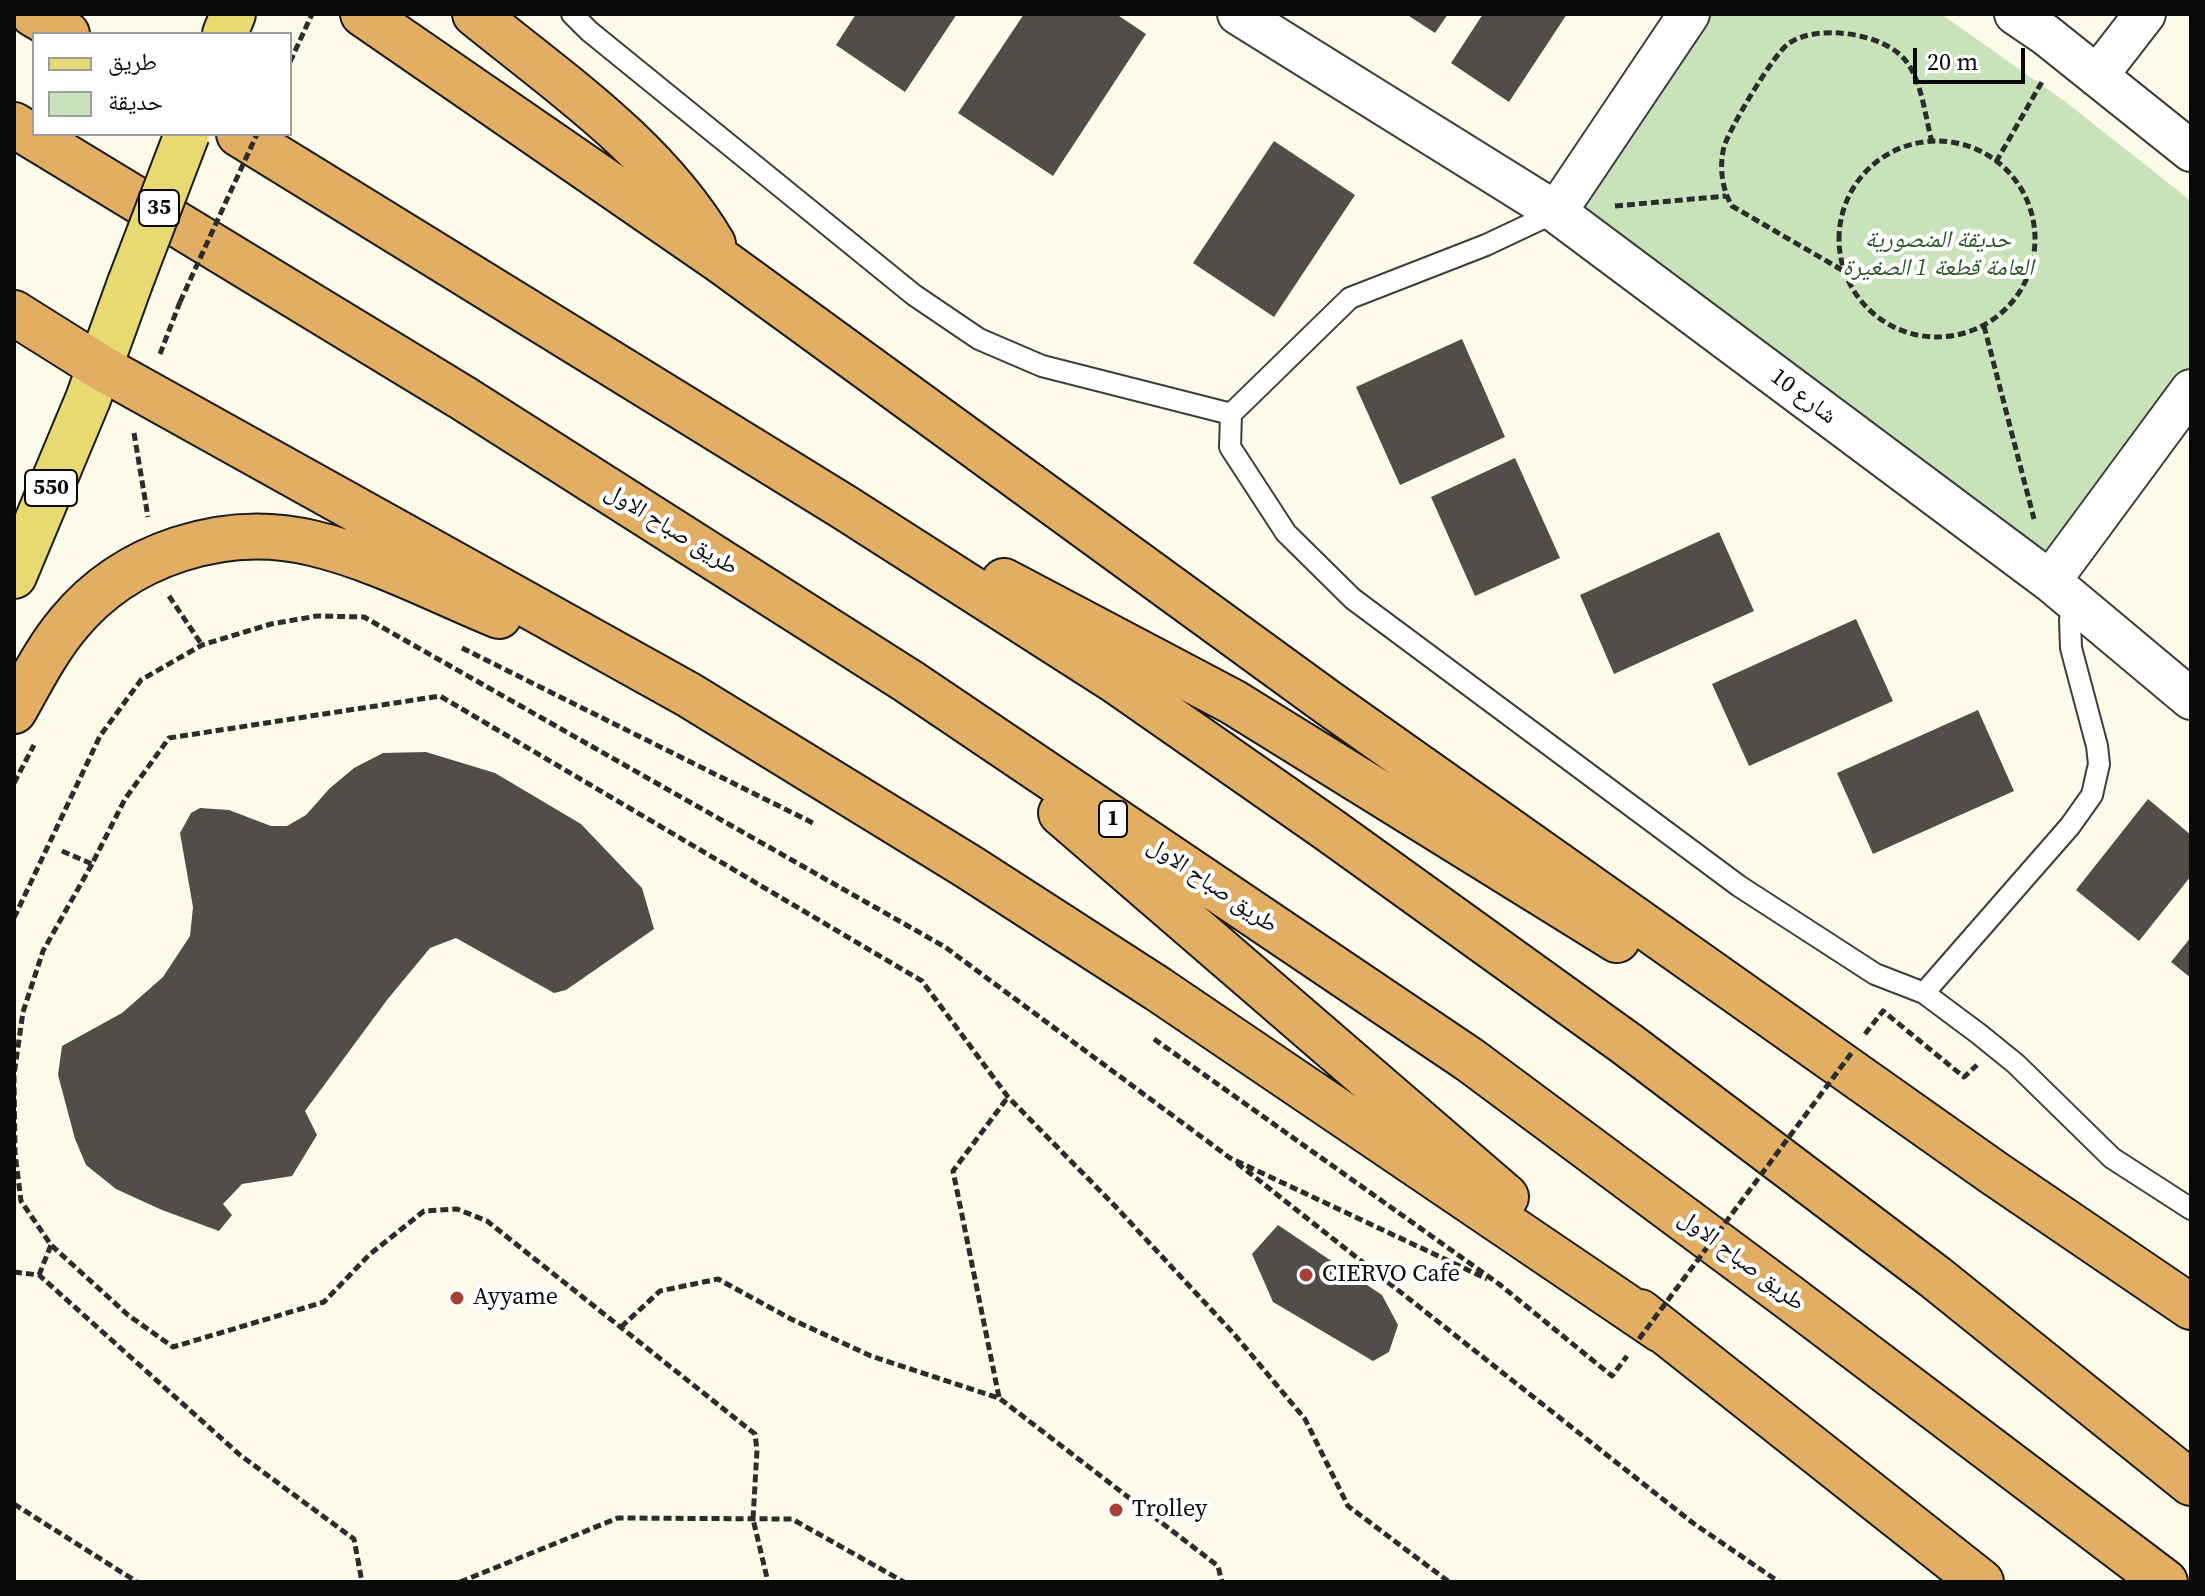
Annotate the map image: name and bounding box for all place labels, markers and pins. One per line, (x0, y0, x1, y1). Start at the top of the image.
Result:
place label: CIERVO Cafe (1322, 1261, 1460, 1289)
marker: CIERVO Cafe (1297, 1266, 1315, 1284)
place label: Ayyame (473, 1284, 558, 1312)
marker: Ayyame (448, 1289, 466, 1307)
place label: Trolley (1132, 1496, 1207, 1524)
marker: Trolley (1107, 1501, 1125, 1519)

